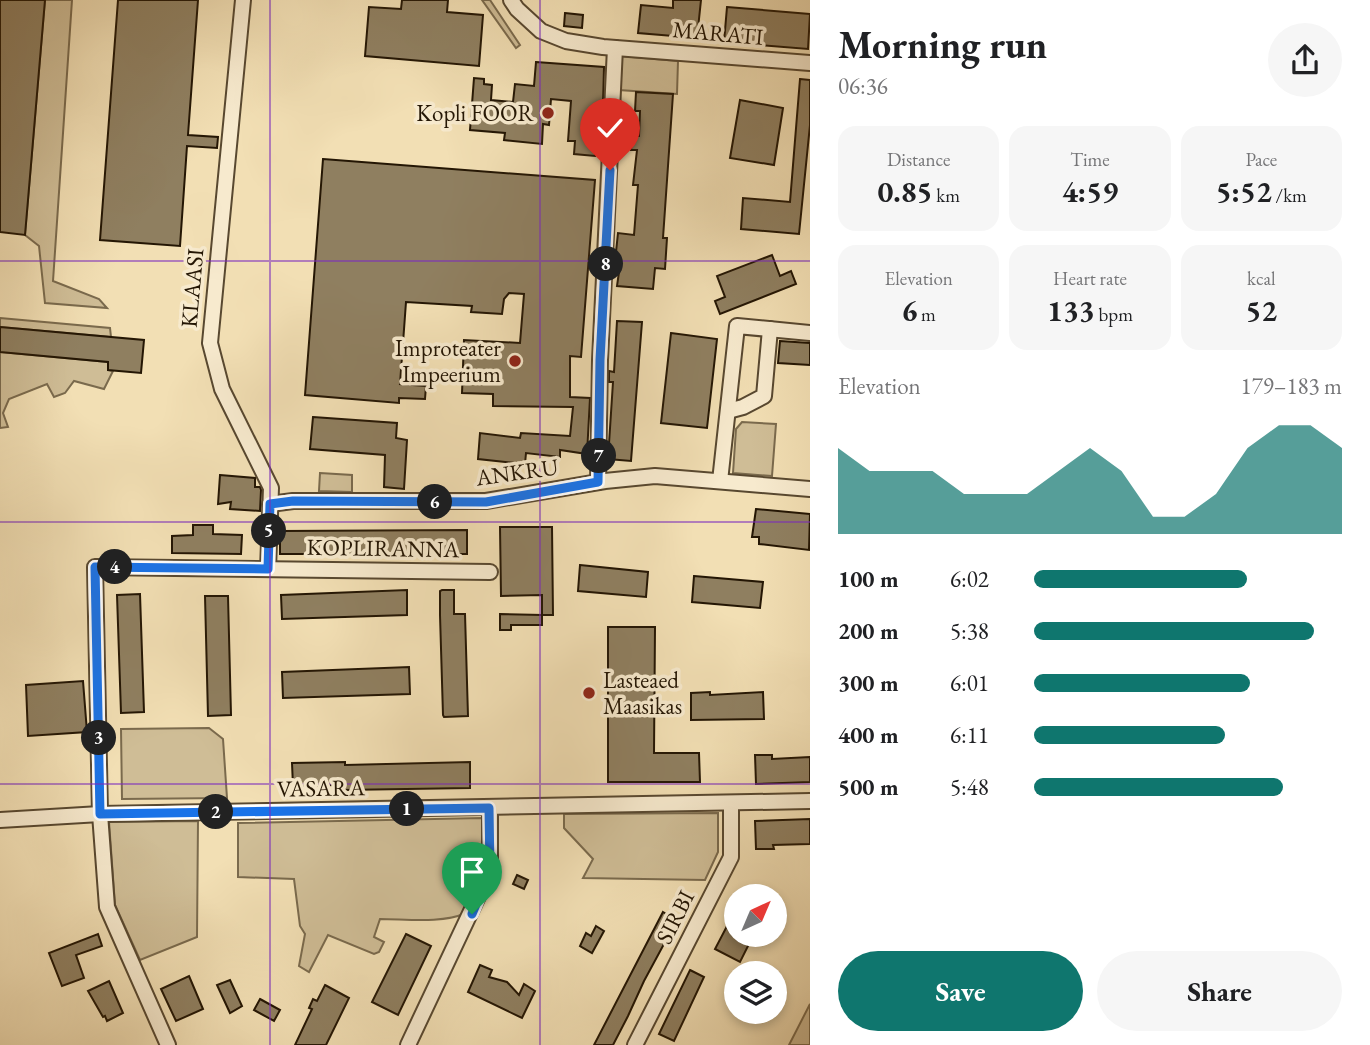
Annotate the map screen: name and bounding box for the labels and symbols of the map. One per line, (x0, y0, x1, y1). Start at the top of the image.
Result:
street label: MARATI (671, 14, 765, 52)
place label: Kopli FOOR (416, 98, 535, 128)
pin (580, 98, 640, 170)
marker: Kopli FOOR (540, 105, 556, 121)
pin: 8 (588, 246, 624, 282)
street label: KLAASI (174, 247, 210, 329)
place label: Improteater Impeerium (395, 333, 501, 389)
marker: Improteater Impeerium (507, 353, 523, 369)
pin: 7 (582, 438, 616, 474)
street label: ANKRU (473, 451, 560, 493)
pin: 6 (418, 484, 452, 520)
pin: 5 (252, 514, 286, 548)
street label: KOPLIRANNA (306, 532, 461, 564)
pin: 4 (97, 550, 132, 584)
place label: Lasteaed Maasikas (603, 665, 682, 721)
marker: Lasteaed Maasikas (581, 685, 597, 701)
pin: 3 (82, 720, 116, 756)
street label: VASARA (277, 772, 366, 804)
pin: 1 (390, 792, 424, 826)
pin: 2 (198, 794, 234, 830)
pin (442, 842, 502, 914)
north arrow (724, 884, 788, 947)
street label: SIRBI (649, 885, 701, 949)

